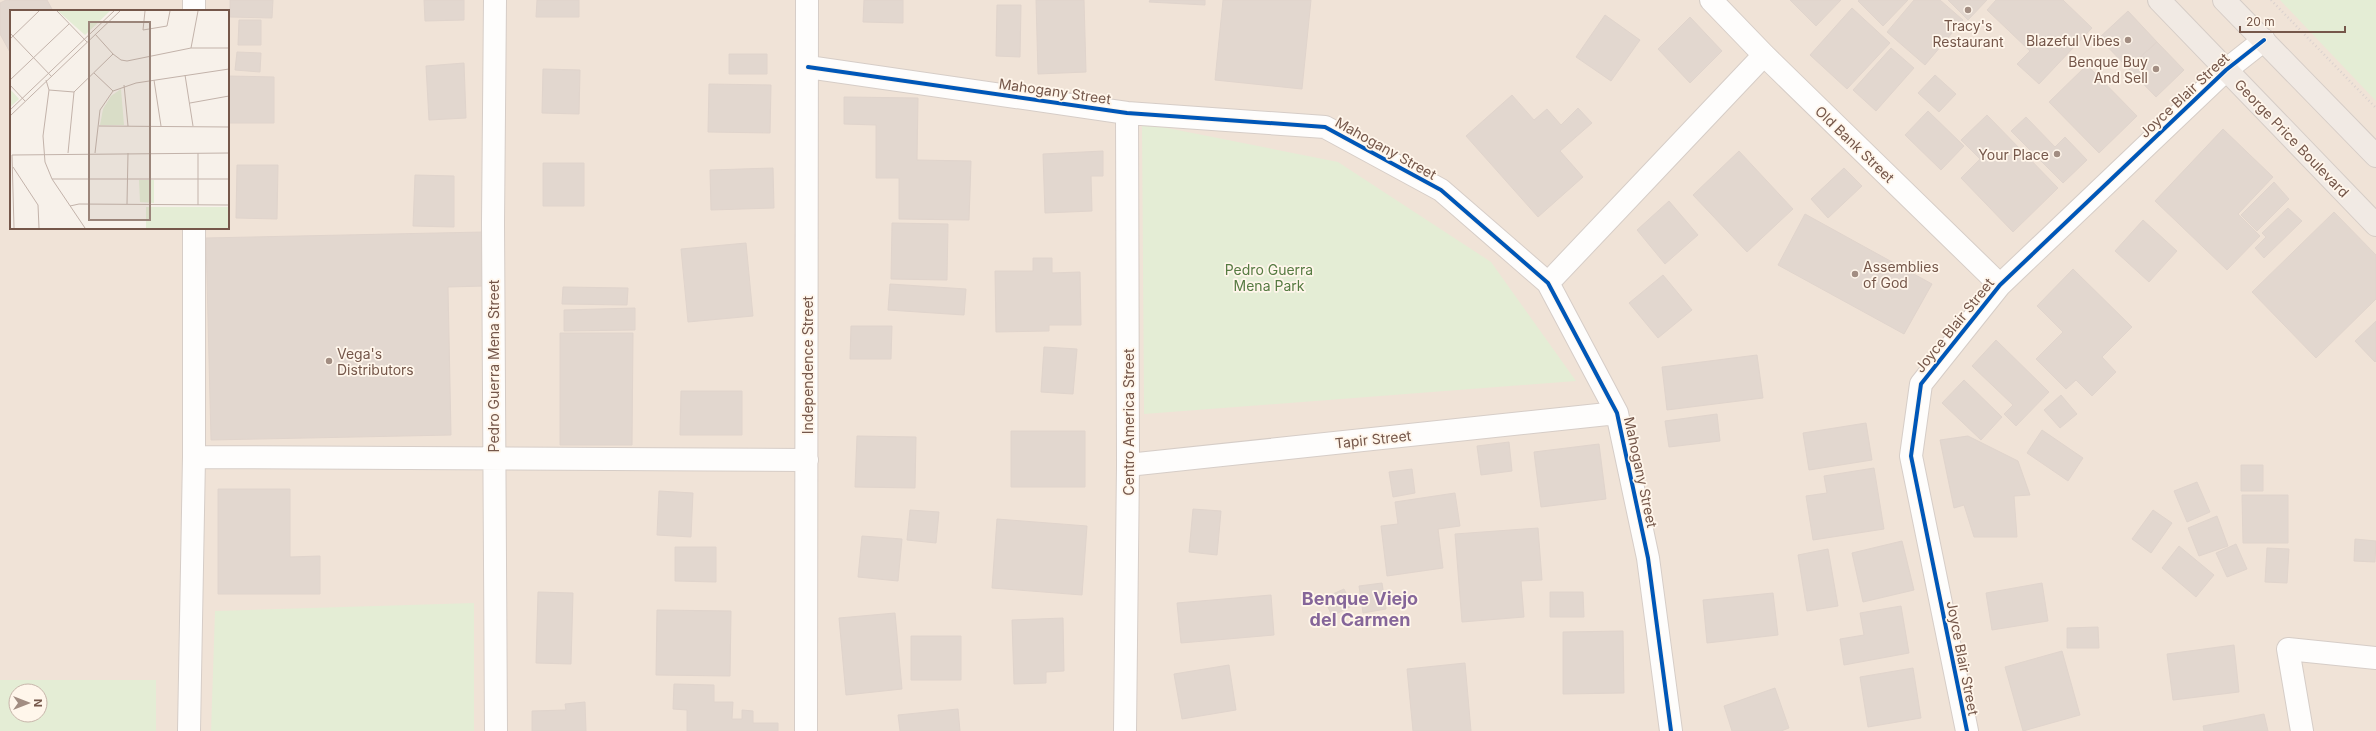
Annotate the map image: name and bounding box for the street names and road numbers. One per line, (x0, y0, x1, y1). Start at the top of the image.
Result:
street label: Joyce Blair Street (2136, 49, 2233, 141)
street label: Mahogany Street (998, 75, 1113, 107)
street label: George Price Boulevard (2231, 76, 2353, 200)
street label: Old Bank Street (1812, 102, 1898, 186)
street label: Mahogany Street (1332, 113, 1440, 183)
street label: Joyce Blair Street (1911, 274, 1997, 376)
street label: Pedro Guerra Mena Street (485, 279, 502, 452)
street label: Independence Street (799, 295, 816, 434)
street label: Centro America Street (1120, 348, 1137, 496)
street label: Mahogany Street (1621, 415, 1661, 529)
street label: Tapir Street (1334, 427, 1412, 451)
street label: Joyce Blair Street (1944, 599, 1983, 717)

